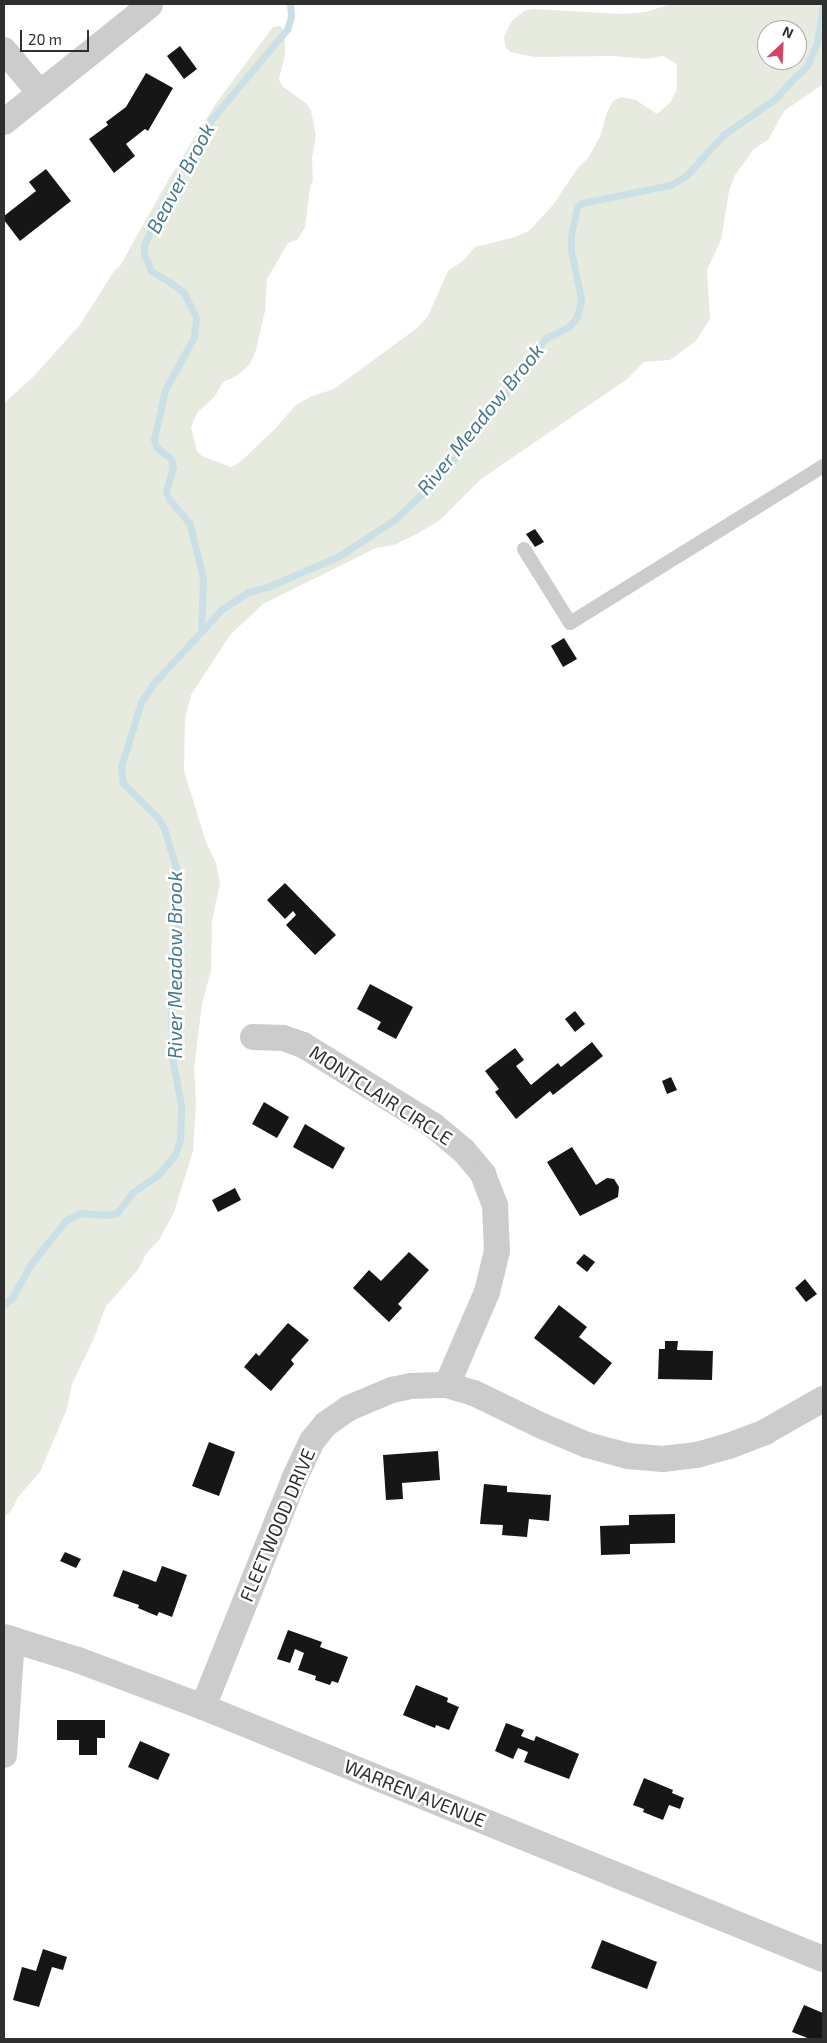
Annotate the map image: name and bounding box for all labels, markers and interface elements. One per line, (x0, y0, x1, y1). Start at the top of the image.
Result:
scale bar (22, 20, 91, 52)
north arrow (757, 20, 807, 70)
text: N (780, 22, 796, 42)
text: 20 m (28, 30, 62, 48)
water label: Beaver Brook (141, 119, 219, 237)
water label: River Meadow Brook (412, 338, 548, 500)
water label: River Meadow Brook (162, 871, 186, 1059)
street label: MONTCLAIR CIRCLE (305, 1040, 457, 1150)
street label: FLEETWOOD DRIVE (234, 1445, 320, 1605)
street label: WARREN AVENUE (341, 1754, 489, 1832)

